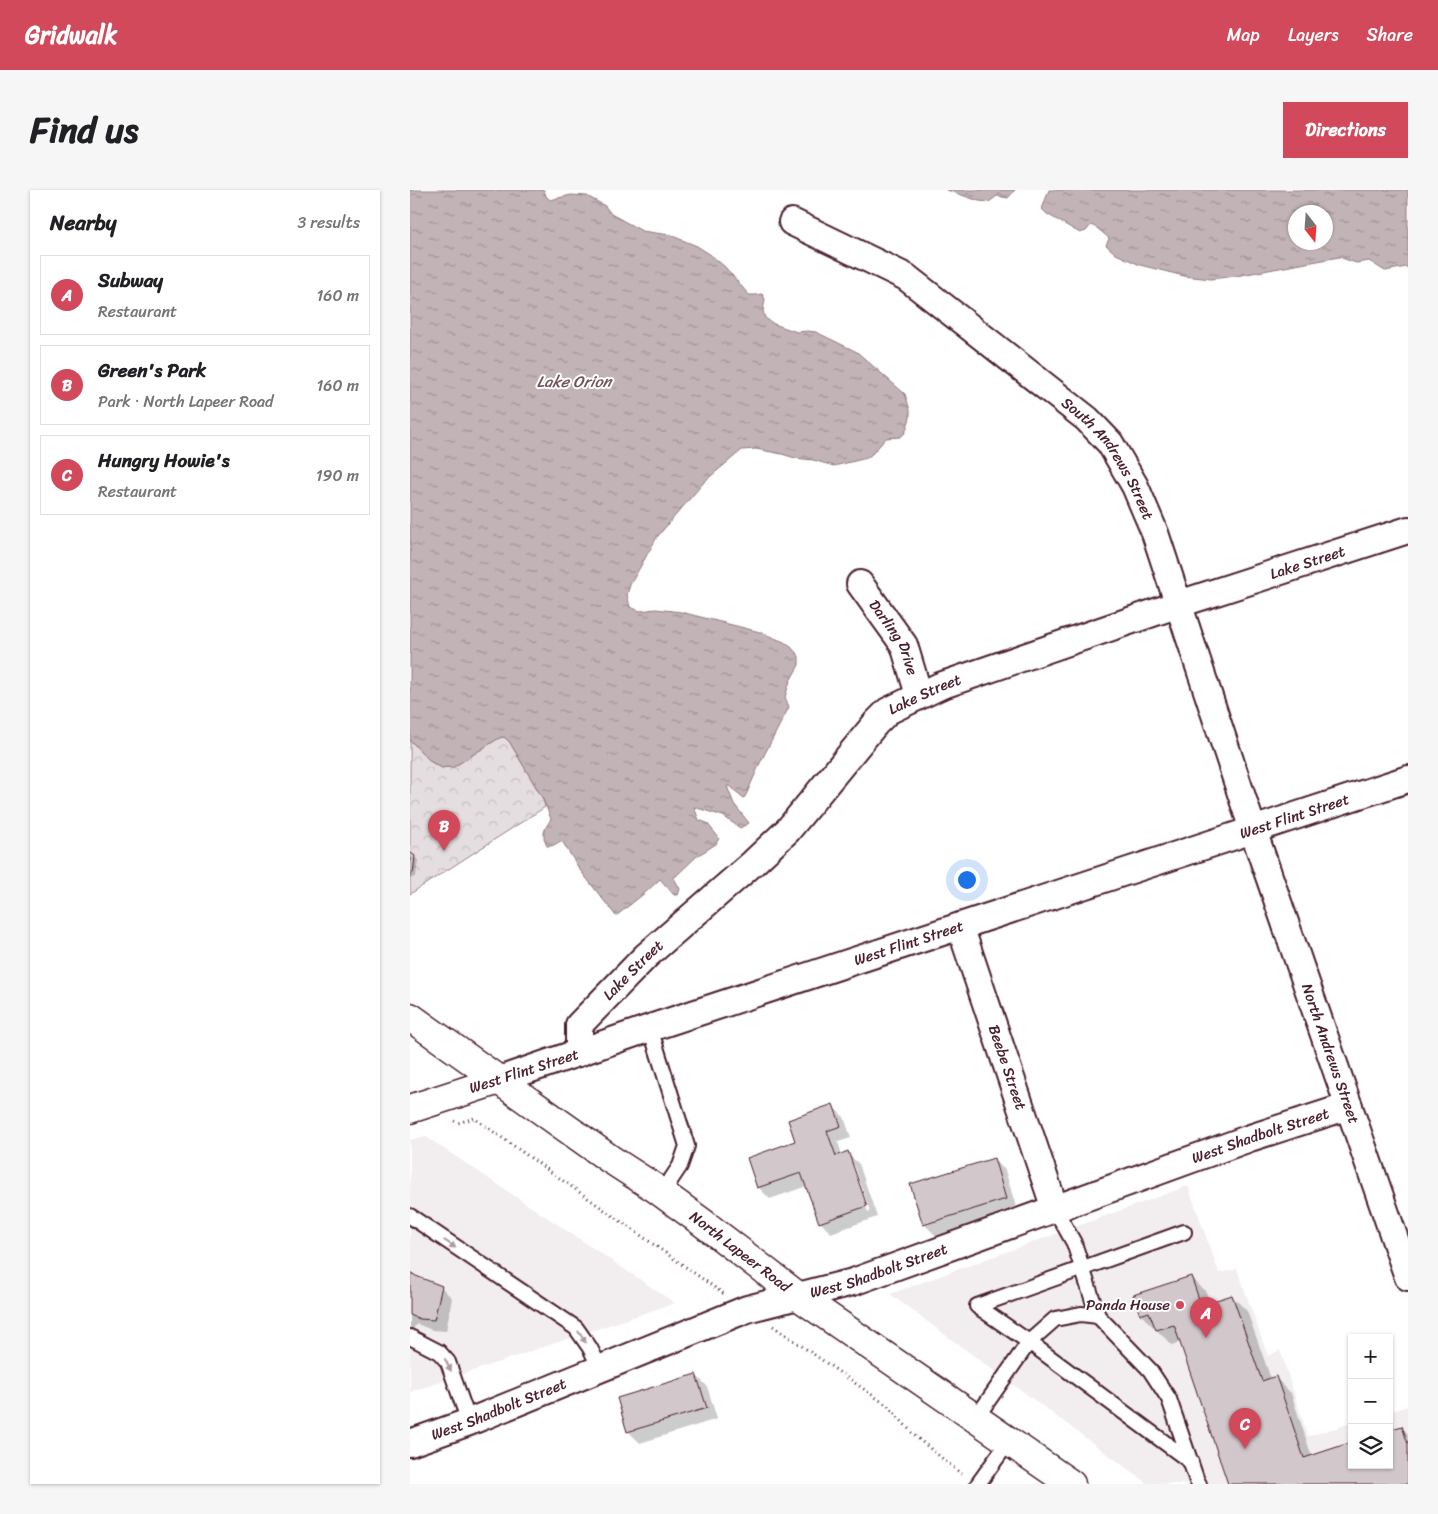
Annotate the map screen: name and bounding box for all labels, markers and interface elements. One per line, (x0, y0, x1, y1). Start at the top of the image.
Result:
text: Gridwalk (25, 14, 117, 56)
text: Map (1227, 19, 1260, 51)
text: Layers (1288, 19, 1339, 51)
text: Share (1367, 19, 1413, 51)
text: Find us (30, 99, 138, 161)
button: Directions (1283, 102, 1408, 158)
text: Nearby (50, 204, 116, 242)
north arrow (1288, 205, 1333, 250)
text: 3 results (297, 208, 360, 237)
text: Subway (98, 264, 163, 297)
text: A (62, 281, 72, 310)
text: 160 m (316, 281, 359, 310)
text: Restaurant (98, 297, 177, 326)
text: Green's Park (98, 354, 206, 387)
water label: Lake Orion (537, 367, 614, 396)
text: B (62, 371, 72, 400)
text: 160 m (316, 371, 359, 400)
text: Park · North Lapeer Road (98, 387, 274, 416)
street label: South Andrews Street (1055, 390, 1161, 524)
text: Hungry Howie's (98, 444, 230, 477)
text: C (62, 461, 72, 490)
text: 190 m (316, 461, 359, 490)
text: Restaurant (98, 477, 177, 506)
street label: Lake Street (1267, 538, 1349, 587)
street label: Darling Drive (862, 594, 925, 679)
street label: Lake Street (884, 667, 965, 722)
street label: West Flint Street (1236, 786, 1353, 846)
pin: B (428, 810, 460, 851)
your location (954, 867, 980, 893)
street label: West Flint Street (850, 913, 967, 973)
street label: Lake Street (596, 933, 670, 1007)
street label: North Andrews Street (1294, 980, 1367, 1128)
street label: Beebe Street (981, 1021, 1034, 1114)
street label: West Flint Street (466, 1041, 583, 1101)
street label: West Shadbolt Street (1188, 1100, 1333, 1171)
street label: North Lapeer Road (684, 1204, 797, 1300)
street label: West Shadbolt Street (807, 1236, 952, 1305)
one-way arrow (444, 1239, 457, 1248)
place label: Panda House (1086, 1292, 1170, 1318)
pin: A (1190, 1297, 1222, 1338)
marker: Panda House (1174, 1299, 1186, 1311)
one-way arrow (577, 1330, 587, 1344)
map controls (1348, 1334, 1393, 1469)
button: + (1348, 1334, 1393, 1379)
one-way arrow (444, 1358, 452, 1372)
street label: West Shadbolt Street (427, 1371, 571, 1447)
button: − (1348, 1379, 1393, 1424)
pin: C (1229, 1408, 1261, 1449)
button: layers (1348, 1424, 1393, 1469)

